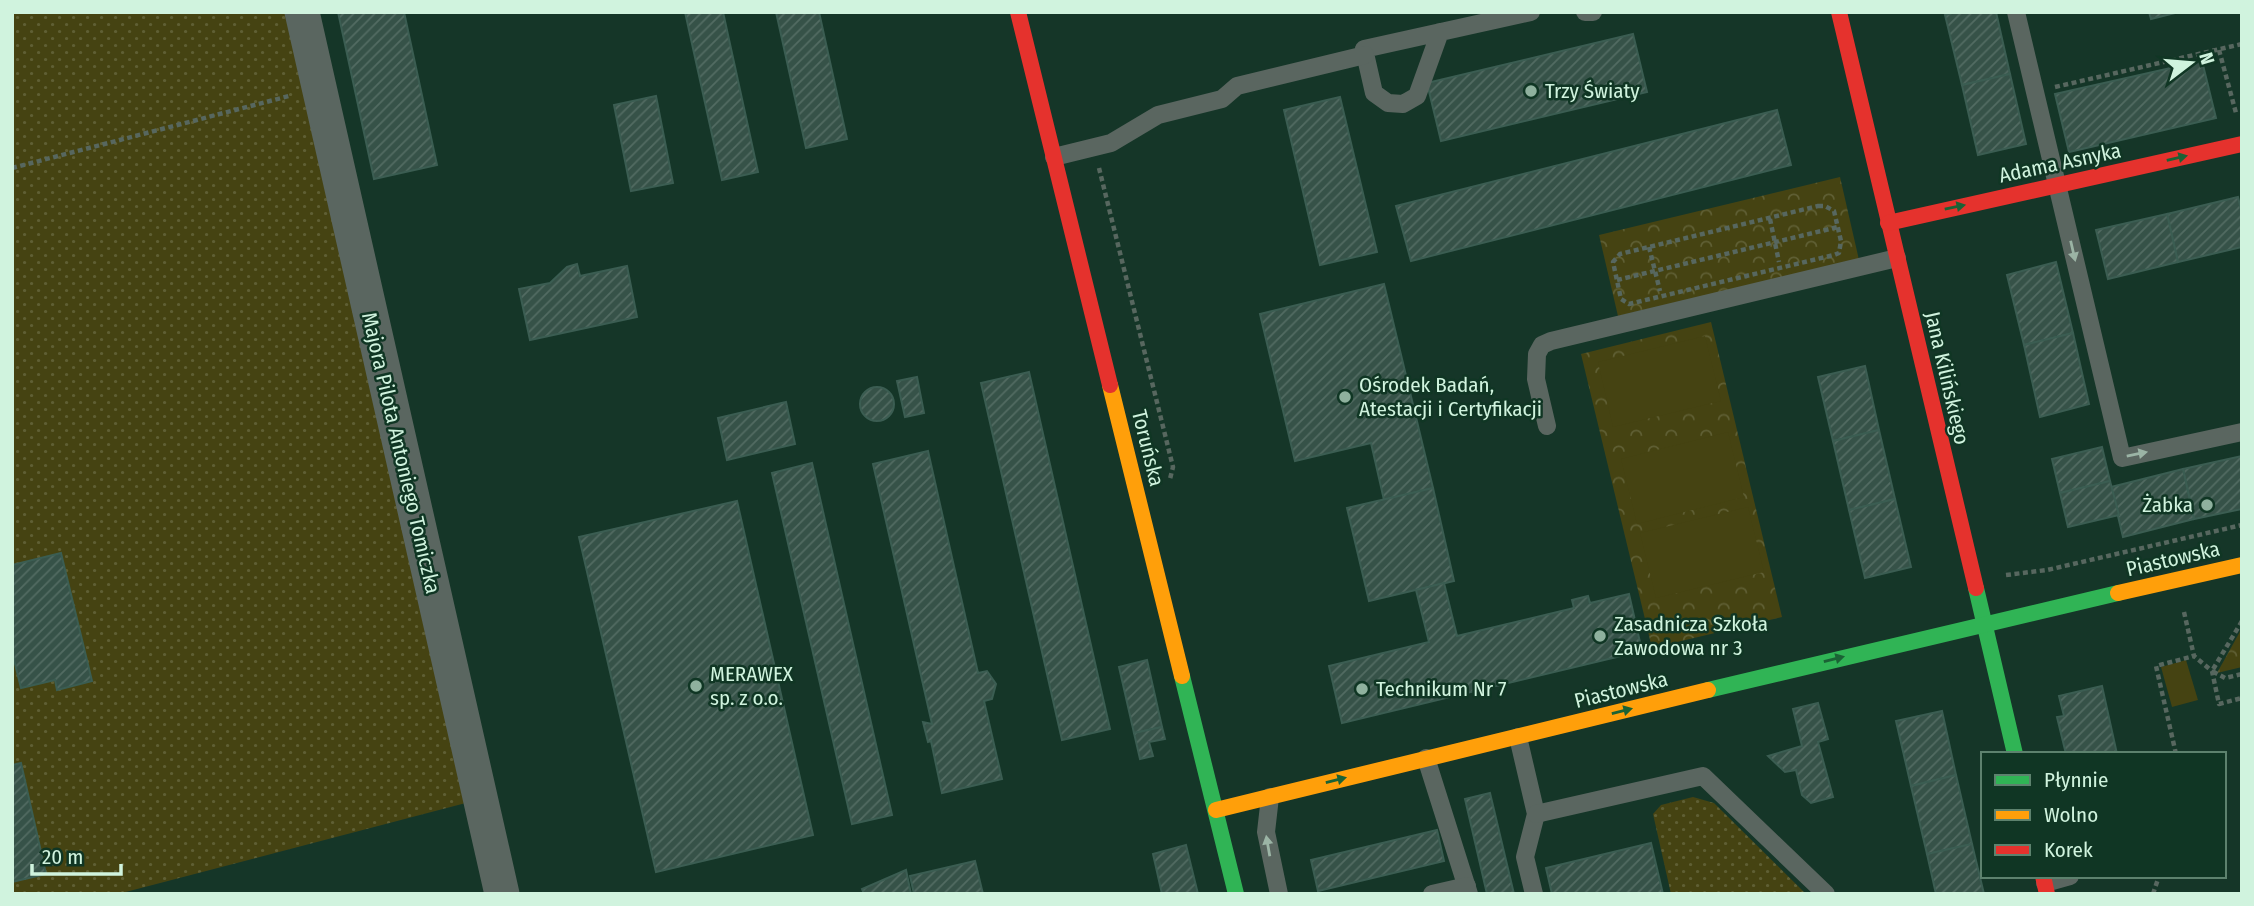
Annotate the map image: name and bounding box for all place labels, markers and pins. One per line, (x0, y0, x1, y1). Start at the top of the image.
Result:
place label: Trzy Światy (1545, 78, 1640, 104)
marker: Trzy Światy (1523, 83, 1539, 99)
place label: Ośrodek Badań, Atestacji i Certyfikacji (1359, 372, 1542, 422)
marker: Ośrodek Badań, Atestacji i Certyfikacji (1337, 389, 1353, 405)
place label: Żabka (2142, 492, 2193, 518)
marker: Żabka (2199, 497, 2215, 513)
place label: Zasadnicza Szkoła Zawodowa nr 3 (1614, 611, 1768, 661)
marker: Zasadnicza Szkoła Zawodowa nr 3 (1592, 628, 1608, 644)
place label: MERAWEX sp. z o.o. (710, 661, 794, 711)
place label: Technikum Nr 7 (1376, 676, 1507, 702)
marker: MERAWEX sp. z o.o. (688, 678, 704, 694)
marker: Technikum Nr 7 (1354, 681, 1370, 697)

